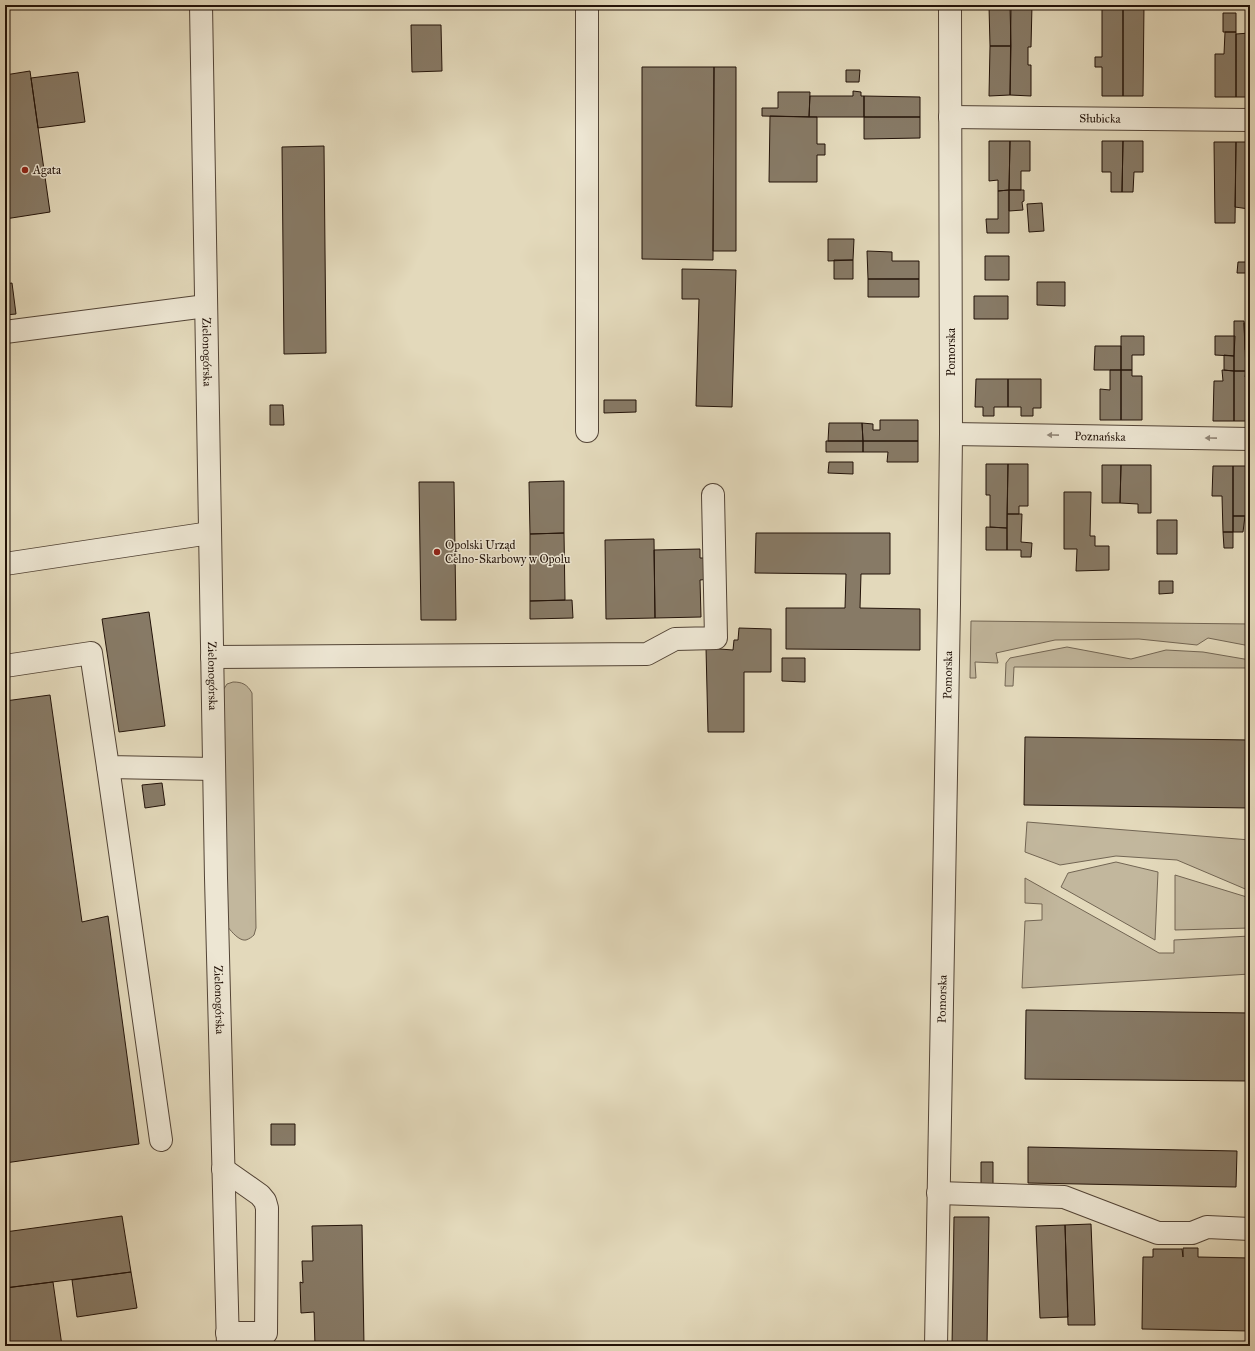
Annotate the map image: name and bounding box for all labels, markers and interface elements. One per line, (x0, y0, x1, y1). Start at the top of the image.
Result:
street label: Słubicka (1079, 111, 1122, 126)
place label: Agata (32, 163, 62, 178)
marker: Agata (20, 165, 30, 175)
street label: Zielonogórska (199, 317, 215, 387)
street label: Pomorska (944, 327, 958, 376)
street label: Poznańska (1074, 429, 1127, 444)
one-way arrow (1046, 432, 1059, 438)
one-way arrow (1204, 435, 1217, 441)
place label: Opolski Urząd Celno-Skarbowy w Opolu (445, 538, 571, 566)
marker: Opolski Urząd Celno-Skarbowy w Opolu (432, 547, 442, 557)
street label: Zielonogórska (205, 641, 220, 711)
street label: Pomorska (940, 650, 955, 699)
street label: Zielonogórska (211, 965, 227, 1035)
street label: Pomorska (935, 974, 950, 1023)

